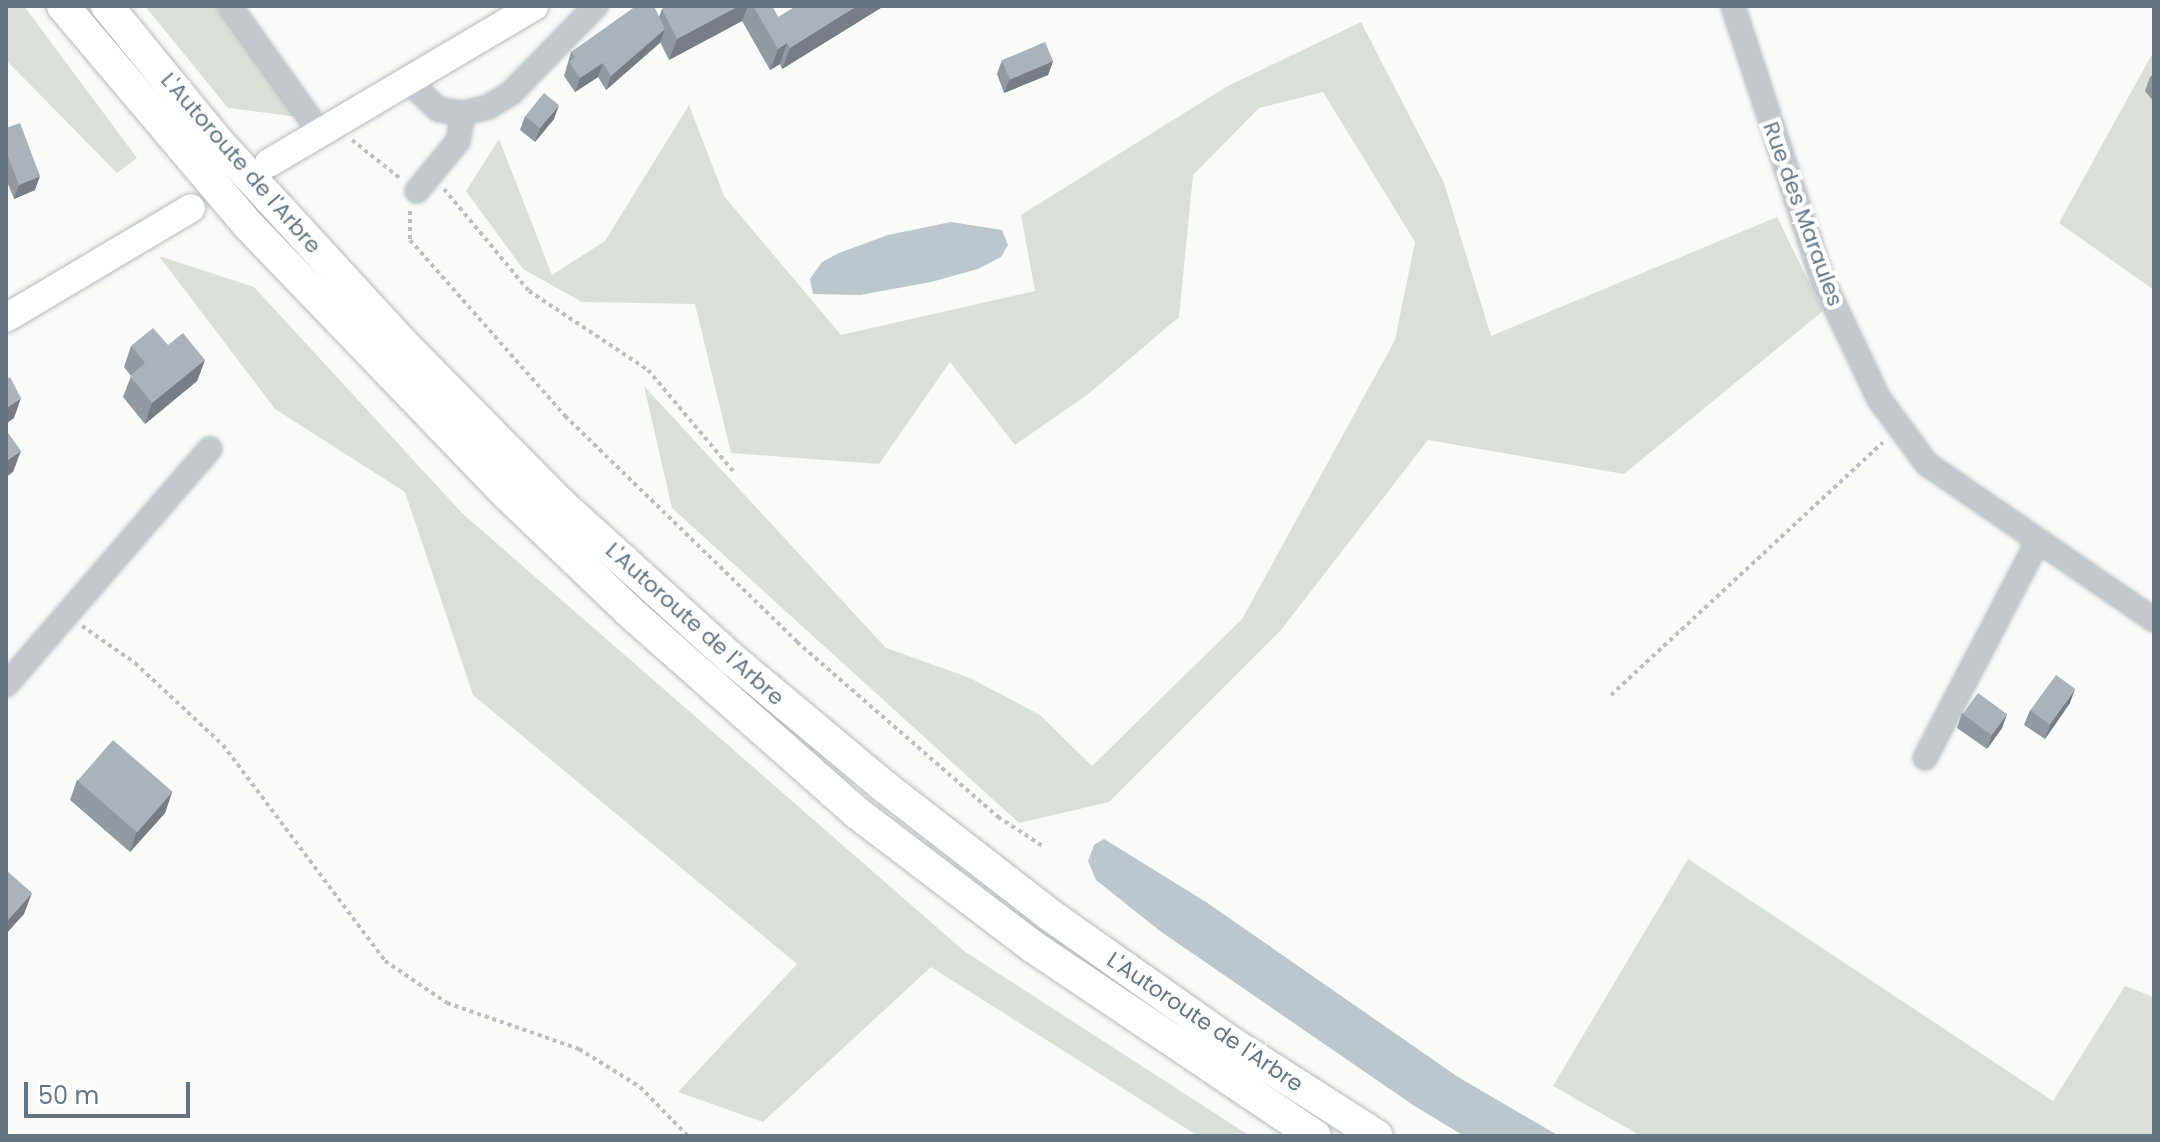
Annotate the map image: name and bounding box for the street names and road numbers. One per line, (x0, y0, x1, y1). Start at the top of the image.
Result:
street label: L'Autoroute de l'Arbre (155, 67, 327, 259)
street label: Rue des Maraules (1757, 118, 1849, 310)
street label: L'Autoroute de l'Arbre (600, 537, 790, 711)
street label: L'Autoroute de l'Arbre (1102, 946, 1308, 1098)

